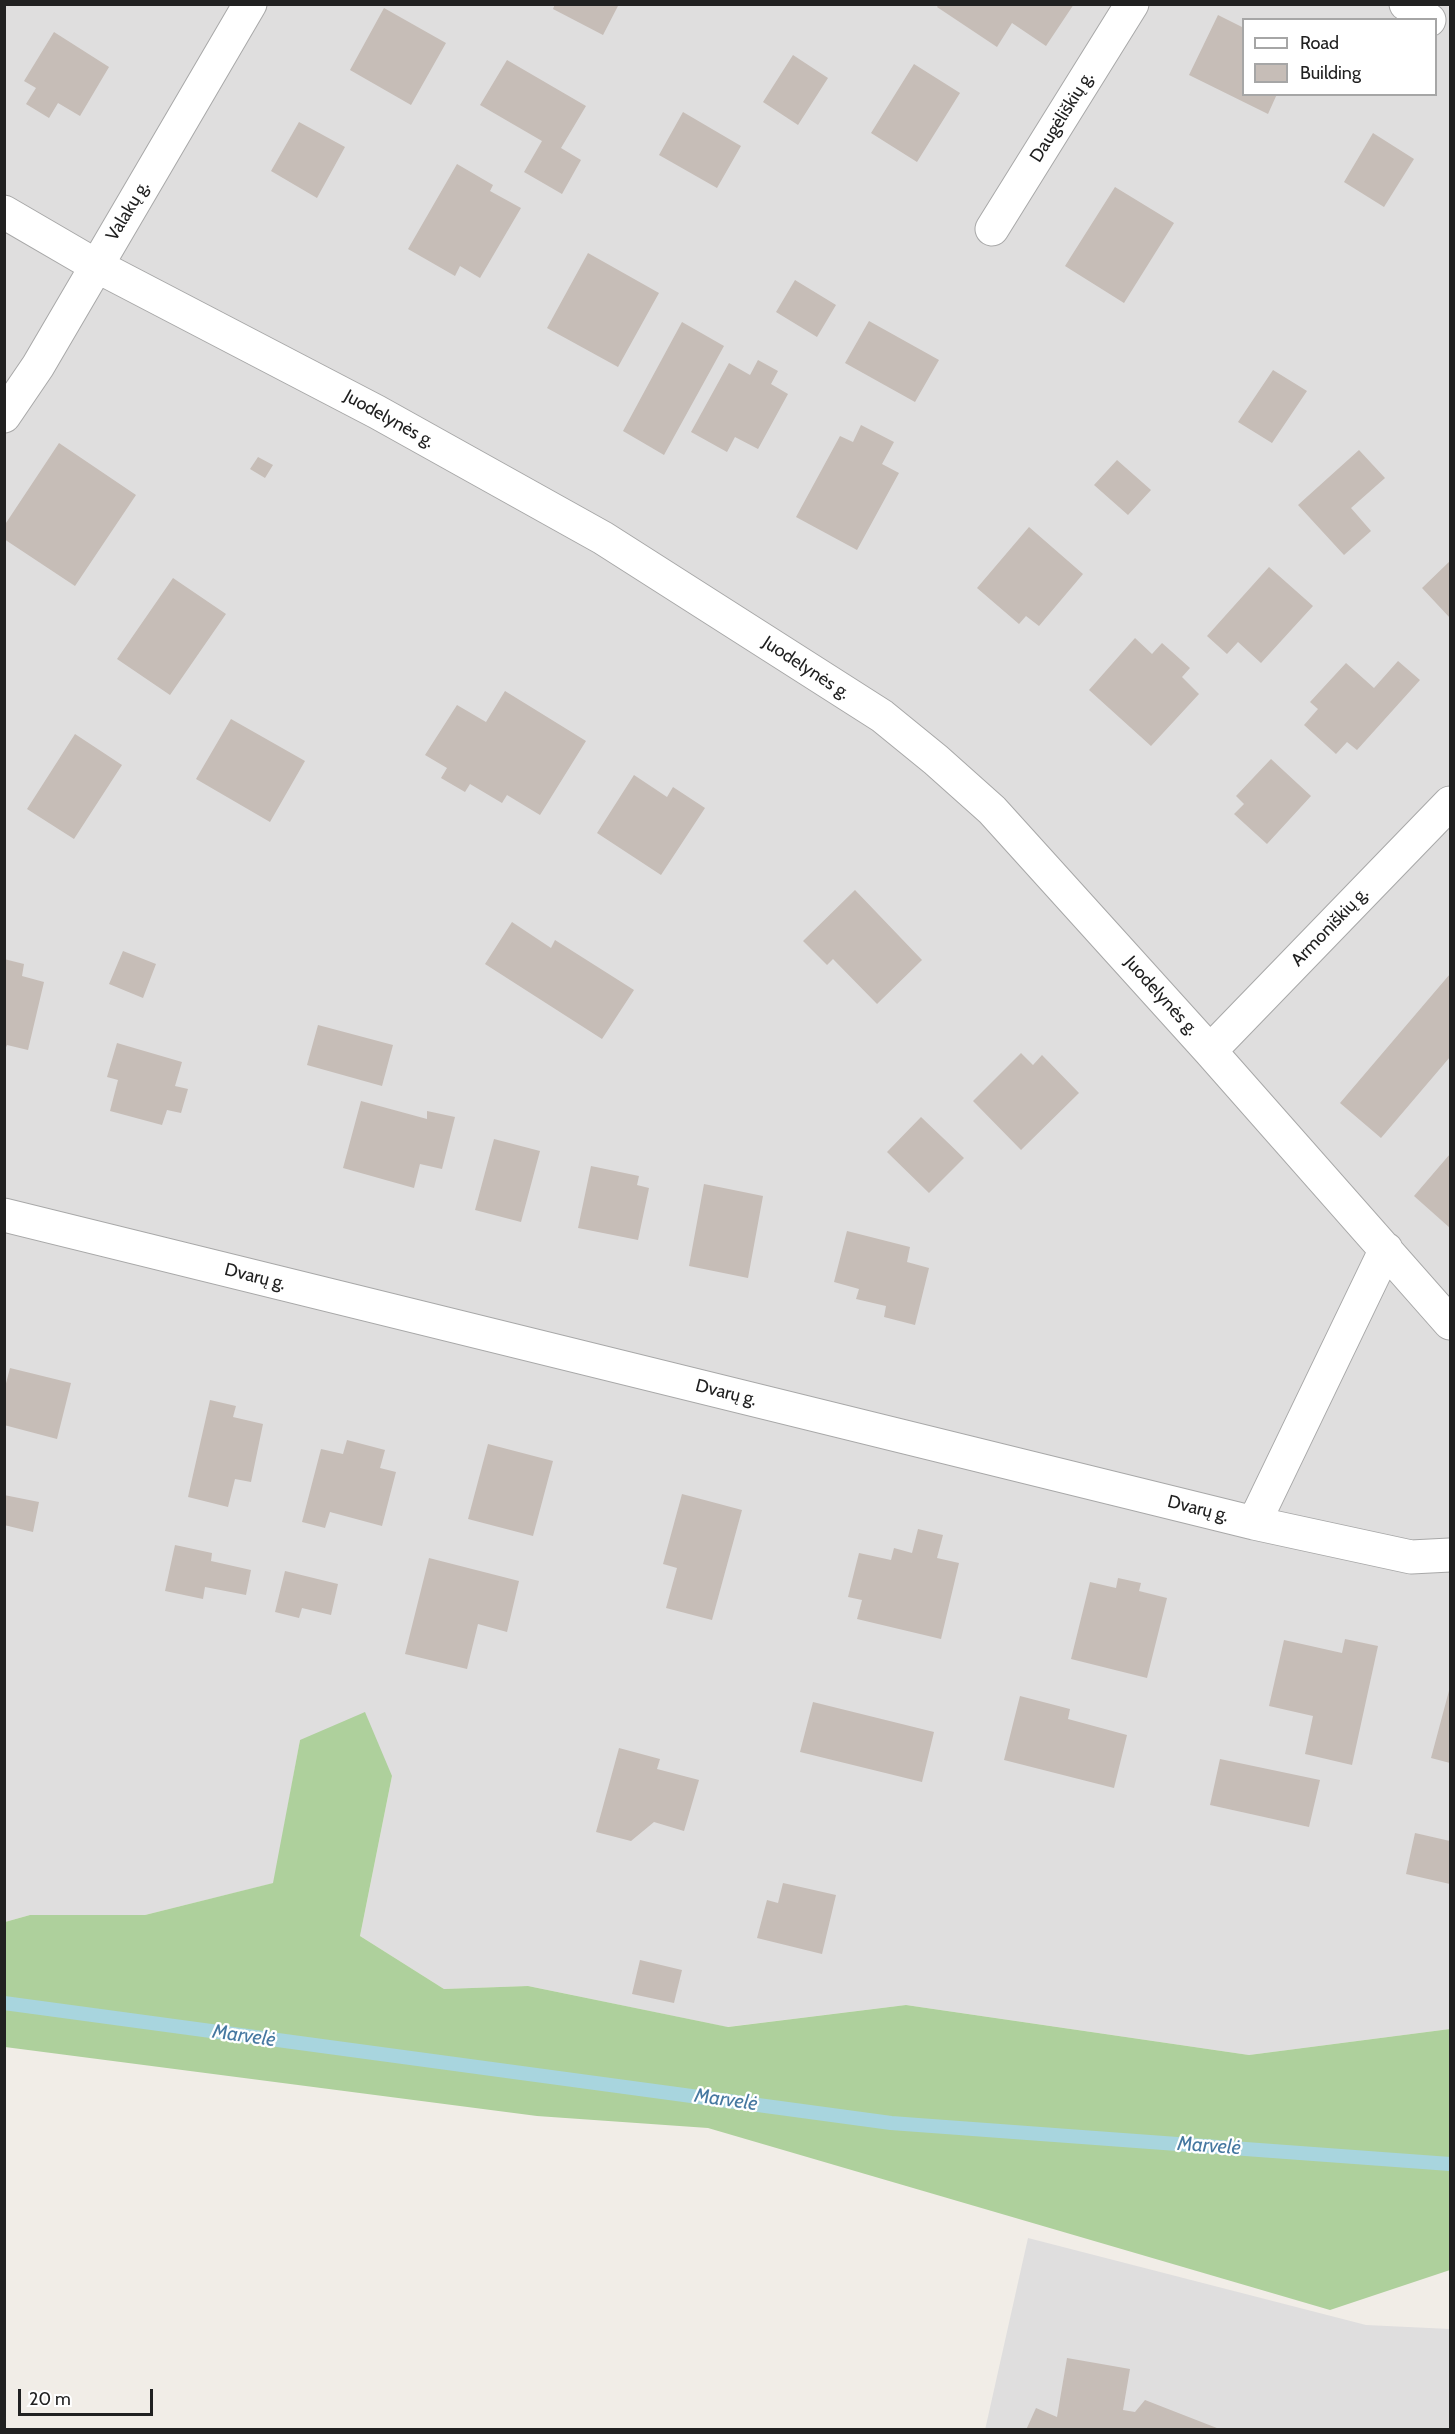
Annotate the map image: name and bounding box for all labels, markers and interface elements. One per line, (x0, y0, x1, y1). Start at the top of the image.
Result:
legend (1242, 18, 1437, 96)
text: Road (1300, 32, 1339, 54)
text: Building (1300, 62, 1361, 84)
street label: Daugėliškių g. (1026, 68, 1098, 166)
street label: Valakų g. (102, 177, 154, 245)
street label: Juodelynės g. (340, 385, 438, 453)
street label: Juodelynės g. (758, 632, 854, 704)
street label: Armoniškių g. (1287, 883, 1373, 971)
street label: Juodelynės g. (1120, 952, 1202, 1040)
street label: Dvarų g. (222, 1259, 288, 1295)
street label: Dvarų g. (693, 1375, 759, 1411)
street label: Dvarų g. (1165, 1491, 1231, 1527)
water label: Marvelė (211, 2020, 277, 2052)
water label: Marvelė (693, 2084, 759, 2116)
water label: Marvelė (1176, 2132, 1242, 2160)
scale bar (21, 2377, 156, 2415)
text: 20 m (29, 2388, 71, 2410)

